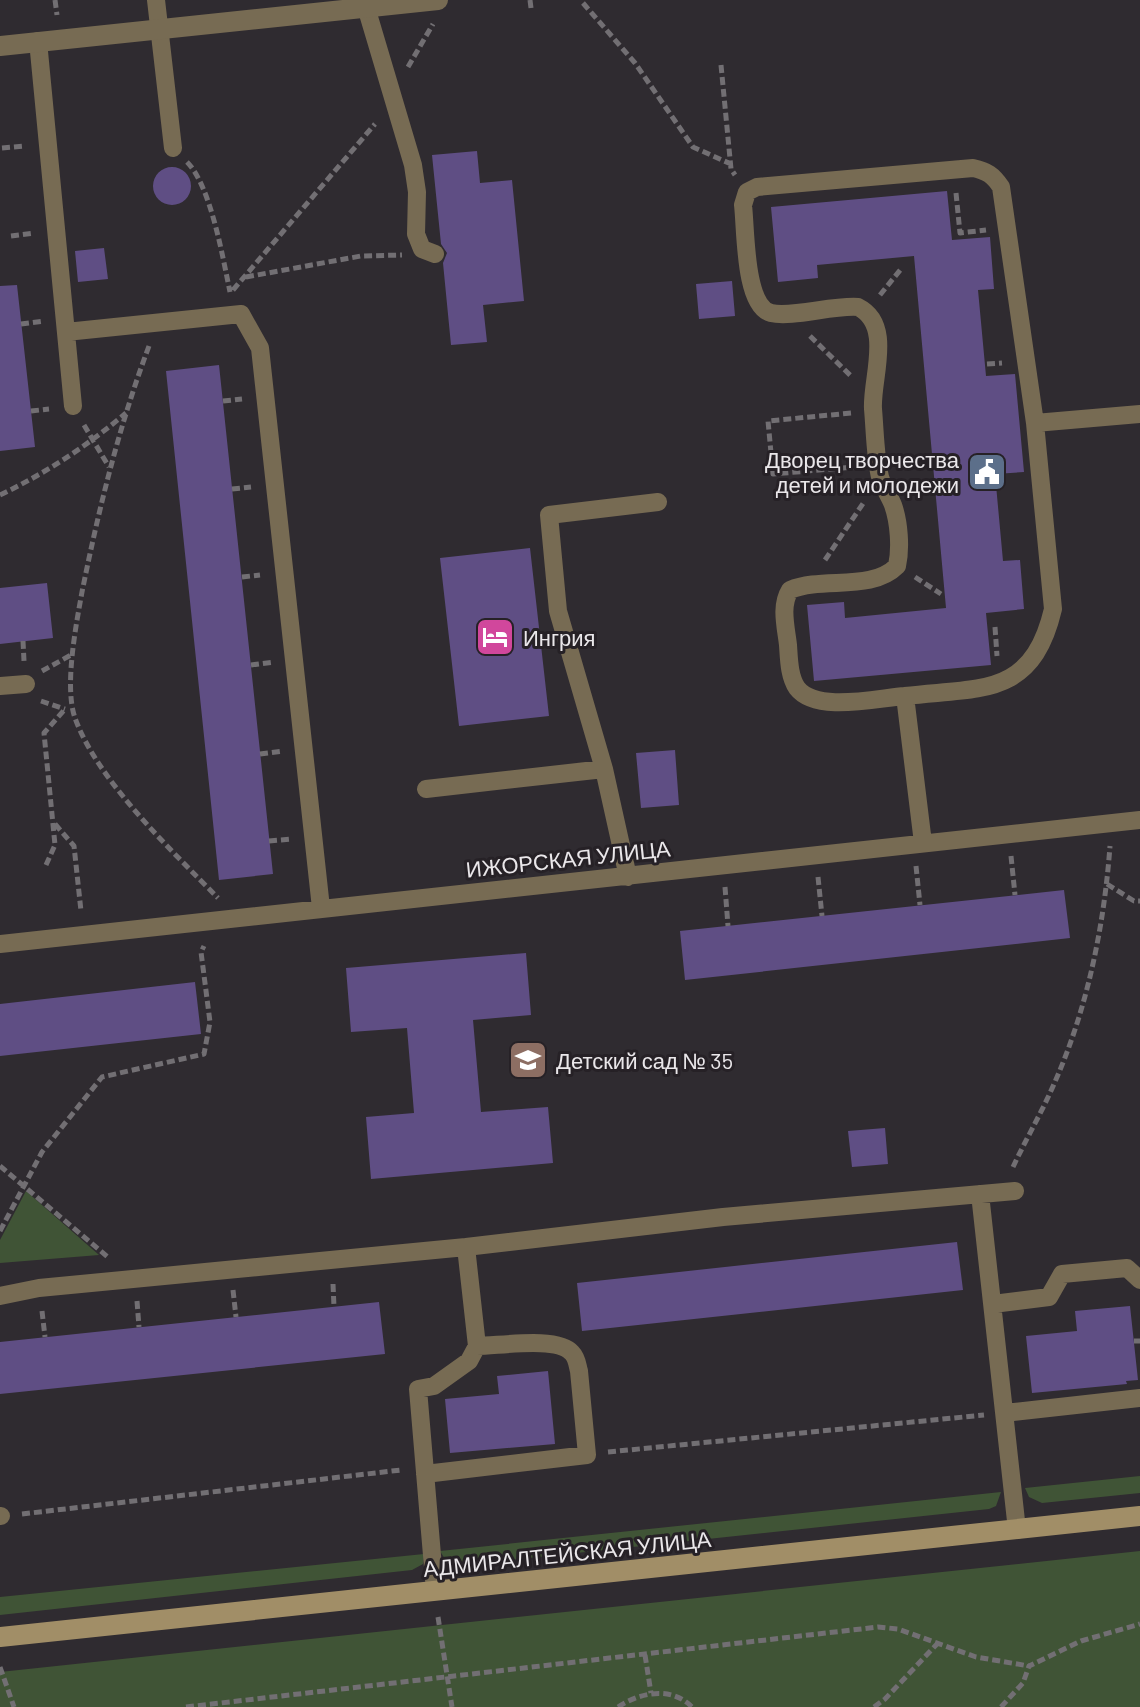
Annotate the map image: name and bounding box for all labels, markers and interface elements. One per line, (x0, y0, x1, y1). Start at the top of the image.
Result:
place label: Дворец творчества детей и молодежи (765, 446, 960, 498)
public building icon: Дворец творчества детей и молодежи (966, 451, 1008, 493)
hotel icon: Ингрия (474, 616, 516, 658)
place label: Ингрия (523, 624, 595, 651)
street label: ИЖОРСКАЯ УЛИЦА (465, 834, 672, 883)
school or university icon: Детский сад № 35 (507, 1039, 549, 1081)
place label: Детский сад № 35 (556, 1047, 733, 1074)
street label: АДМИРАЛТЕЙСКАЯ УЛИЦА (422, 1525, 713, 1582)

